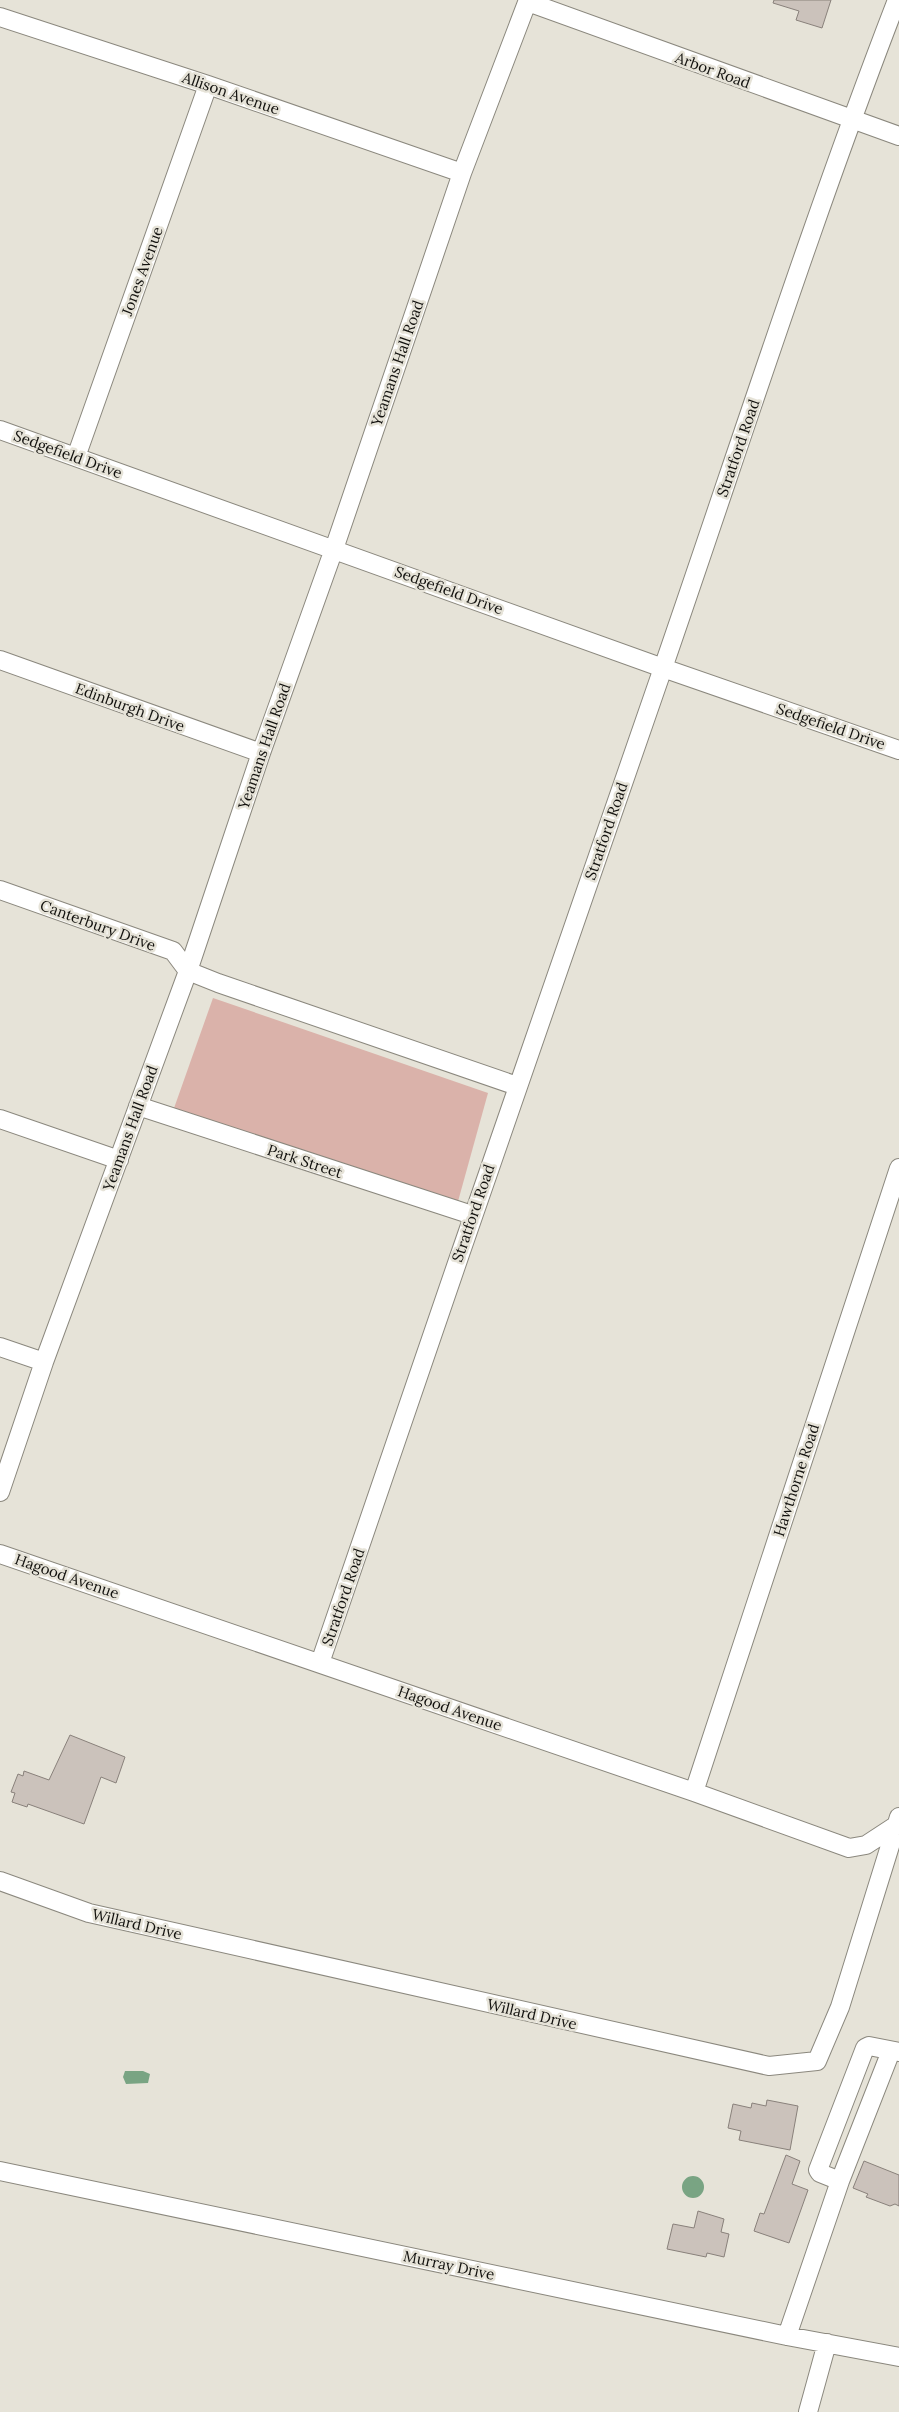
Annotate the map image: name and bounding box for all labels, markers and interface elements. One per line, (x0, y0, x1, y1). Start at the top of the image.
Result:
street label: Arbor Road (672, 47, 753, 92)
street label: Allison Avenue (179, 67, 282, 118)
street label: Jones Avenue (117, 224, 167, 319)
street label: Yeamans Hall Road (366, 297, 427, 429)
street label: Stratford Road (712, 397, 764, 499)
street label: Sedgefield Drive (11, 426, 125, 482)
street label: Sedgefield Drive (392, 562, 506, 618)
street label: Edinburgh Drive (73, 678, 187, 736)
street label: Yeamans Hall Road (233, 680, 294, 812)
street label: Sedgefield Drive (774, 698, 888, 754)
street label: Stratford Road (580, 780, 632, 882)
street label: Canterbury Drive (38, 895, 158, 955)
street label: Yeamans Hall Road (98, 1063, 162, 1194)
street label: Park Street (265, 1140, 345, 1182)
street label: Stratford Road (447, 1162, 499, 1264)
street label: Hawthorne Road (769, 1421, 823, 1539)
street label: Stratford Road (317, 1546, 369, 1648)
street label: Hagood Avenue (12, 1549, 122, 1603)
street label: Hagood Avenue (395, 1681, 505, 1735)
street label: Willard Drive (90, 1904, 184, 1944)
street label: Willard Drive (485, 1994, 579, 2034)
street label: Murray Drive (402, 2246, 496, 2284)

